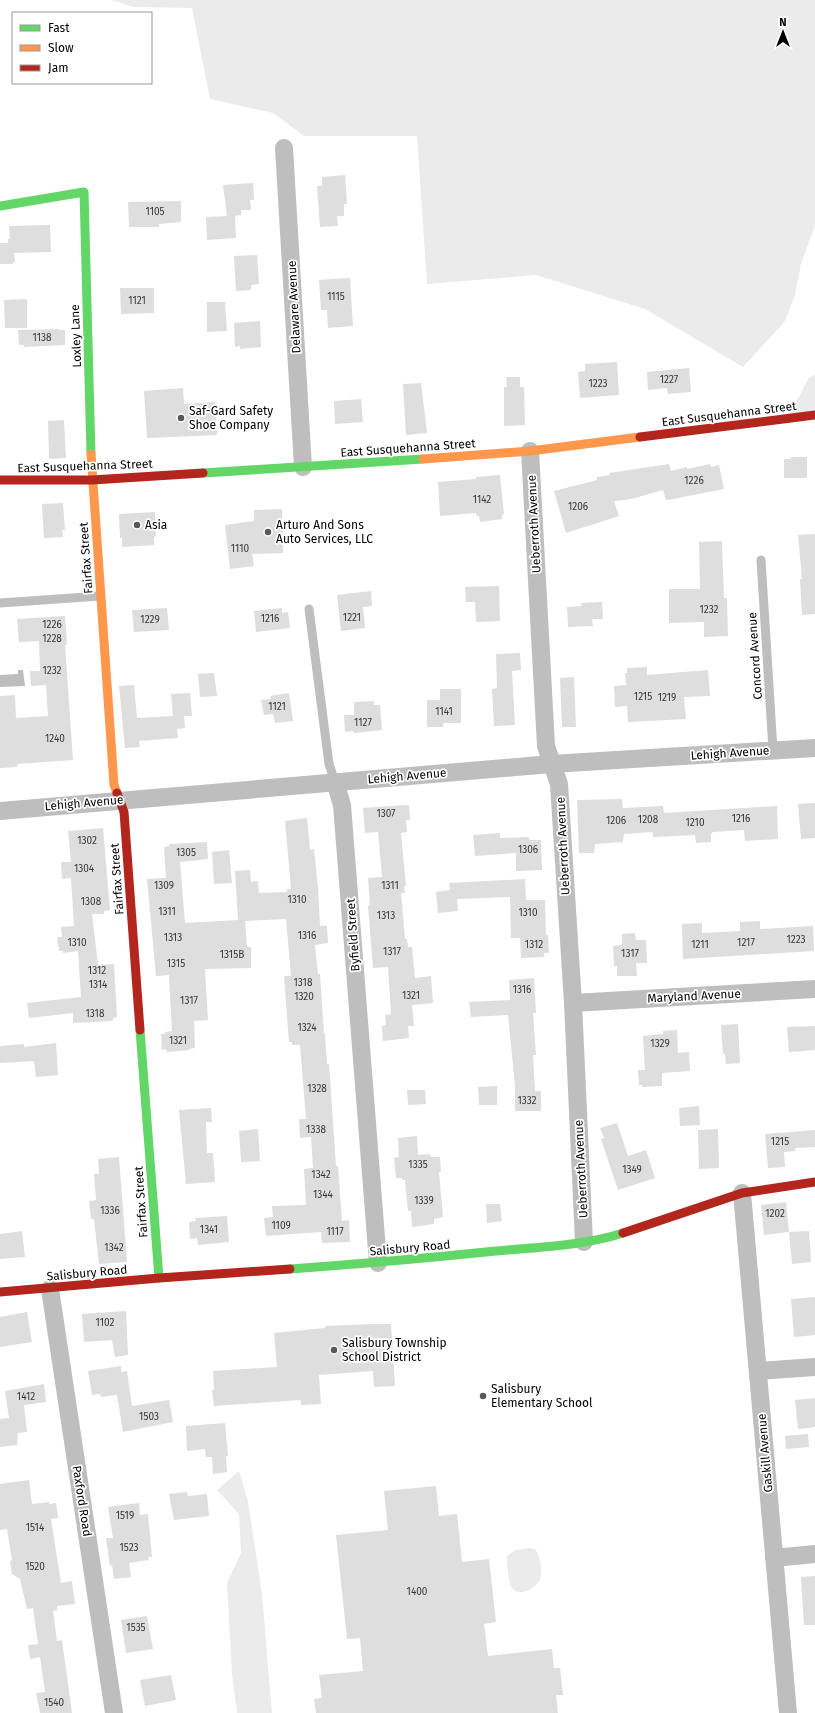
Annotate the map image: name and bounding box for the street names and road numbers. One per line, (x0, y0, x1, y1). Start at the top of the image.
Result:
street label: Delaware Avenue (285, 260, 303, 354)
street label: Loxley Lane (68, 304, 84, 368)
street label: East Susquehanna Street (661, 399, 798, 429)
street label: East Susquehanna Street (340, 436, 477, 460)
street label: East Susquehanna Street (17, 457, 154, 475)
street label: Ueberroth Avenue (524, 474, 544, 574)
street label: Fairfax Street (76, 521, 95, 594)
street label: Concord Avenue (745, 612, 765, 700)
street label: Lehigh Avenue (690, 743, 770, 763)
street label: Lehigh Avenue (367, 766, 447, 786)
street label: Lehigh Avenue (44, 793, 124, 813)
street label: Ueberroth Avenue (553, 796, 573, 896)
street label: Fairfax Street (107, 842, 126, 915)
street label: Byfield Street (343, 897, 363, 972)
street label: Maryland Avenue (647, 987, 741, 1005)
street label: Ueberroth Avenue (571, 1119, 591, 1219)
street label: Fairfax Street (131, 1165, 150, 1238)
street label: Salisbury Road (369, 1237, 451, 1259)
street label: Salisbury Road (46, 1262, 128, 1284)
street label: Gaskill Avenue (755, 1413, 775, 1493)
street label: Paxford Road (69, 1464, 95, 1538)

